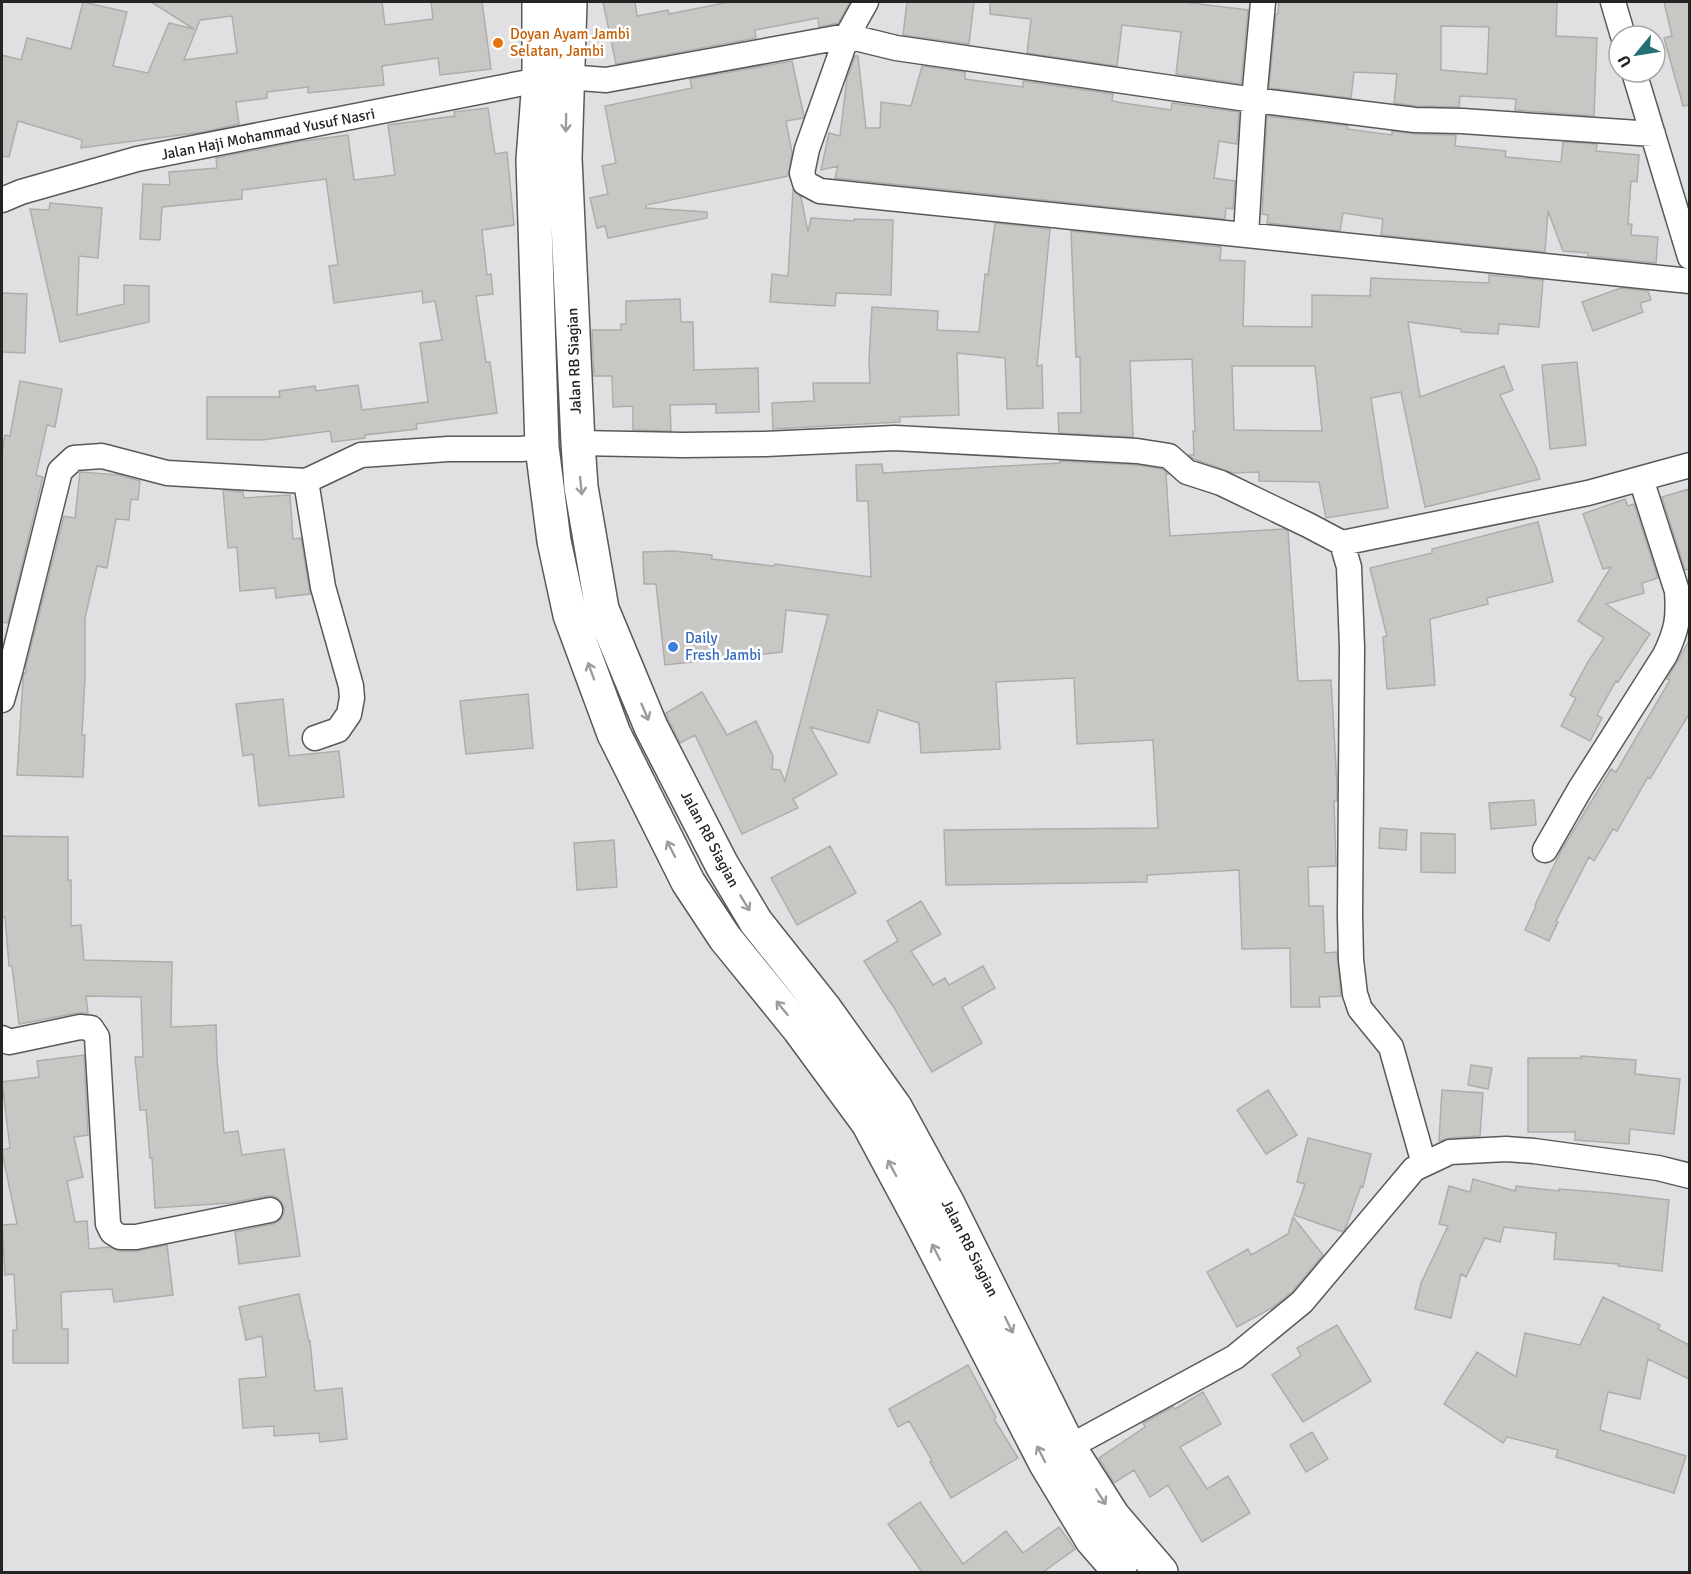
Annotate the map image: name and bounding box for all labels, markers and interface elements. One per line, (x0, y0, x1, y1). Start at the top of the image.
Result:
north arrow (1607, 24, 1667, 84)
place label: Doyan Ayam Jambi Selatan, Jambi (510, 25, 630, 60)
marker: Doyan Ayam Jambi Selatan, Jambi (491, 36, 505, 50)
text: U (1614, 51, 1636, 71)
street label: Jalan Haji Mohammad Yusuf Nasri (160, 104, 376, 164)
one-way arrow (560, 112, 572, 132)
street label: Jalan RB Siagian (563, 307, 585, 415)
one-way arrow (576, 475, 587, 495)
place label: Daily Fresh Jambi (685, 629, 761, 664)
marker: Daily Fresh Jambi (666, 640, 680, 654)
one-way arrow (584, 662, 595, 681)
one-way arrow (640, 702, 651, 721)
street label: Jalan RB Siagian (677, 788, 743, 890)
one-way arrow (665, 840, 676, 858)
one-way arrow (739, 894, 751, 911)
one-way arrow (775, 1001, 789, 1016)
one-way arrow (886, 1160, 897, 1178)
street label: Jalan RB Siagian (938, 1196, 1002, 1300)
one-way arrow (930, 1243, 942, 1261)
one-way arrow (1004, 1316, 1015, 1334)
one-way arrow (1035, 1446, 1046, 1464)
one-way arrow (1095, 1488, 1107, 1505)

